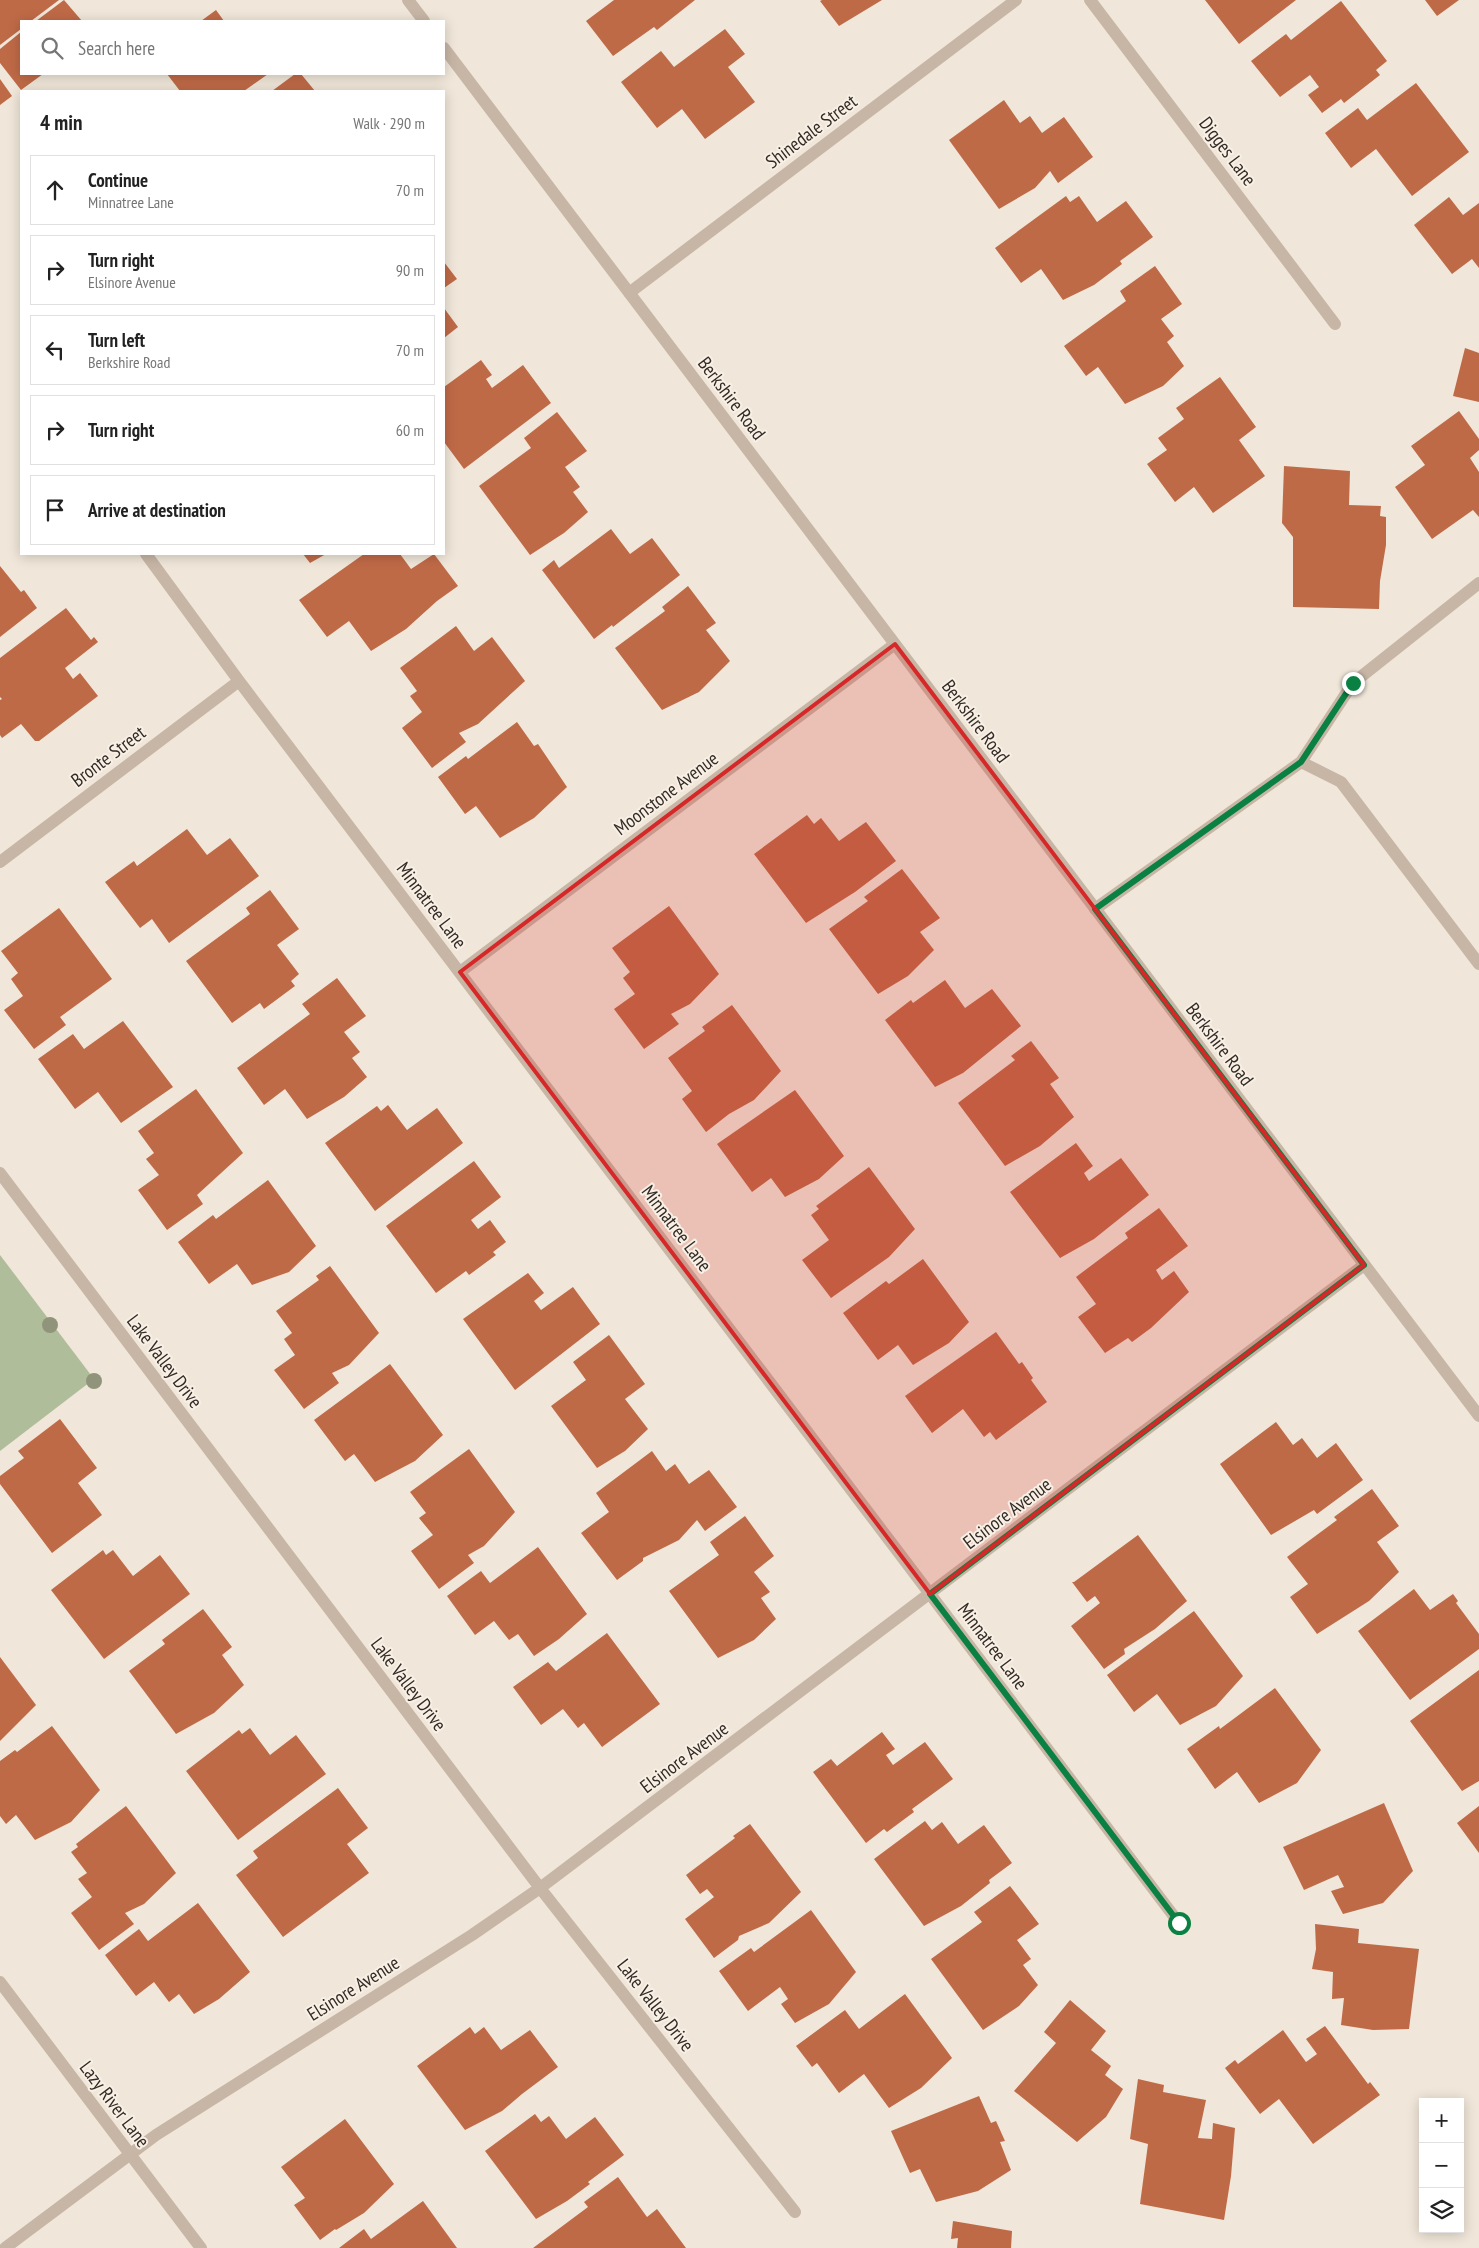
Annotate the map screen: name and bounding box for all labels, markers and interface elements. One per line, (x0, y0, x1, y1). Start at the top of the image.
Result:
search box (20, 20, 445, 75)
icon: search (38, 34, 66, 62)
text: Search here (78, 36, 155, 60)
street label: Shinedale Street (761, 88, 862, 173)
text: 4 min (40, 109, 82, 136)
street label: Digges Lane (1194, 112, 1262, 190)
text: Walk · 290 m (353, 113, 425, 133)
text: Continue (88, 168, 148, 192)
icon: ahead (41, 176, 69, 204)
text: 70 m (396, 180, 424, 200)
text: Minnatree Lane (88, 192, 174, 212)
text: Turn right (88, 248, 154, 272)
icon: right (41, 256, 69, 284)
text: 90 m (396, 260, 424, 280)
text: Elsinore Avenue (88, 272, 176, 292)
text: Turn left (88, 328, 145, 352)
icon: left (41, 336, 69, 364)
text: 70 m (396, 340, 424, 360)
text: Berkshire Road (88, 352, 170, 372)
street label: Berkshire Road (693, 352, 771, 444)
icon: right (41, 416, 69, 444)
text: Turn right (88, 418, 154, 442)
text: 60 m (396, 420, 424, 440)
icon: arrive (41, 496, 69, 524)
text: Arrive at destination (88, 498, 226, 522)
route end (1342, 672, 1365, 695)
street label: Berkshire Road (937, 675, 1015, 767)
street label: Bronte Street (66, 720, 151, 792)
street label: Moonstone Avenue (609, 746, 723, 840)
street label: Minnatree Lane (392, 857, 472, 953)
street label: Berkshire Road (1181, 998, 1259, 1090)
street label: Minnatree Lane (637, 1180, 717, 1276)
street label: Lake Valley Drive (122, 1309, 208, 1413)
street label: Elsinore Avenue (958, 1472, 1056, 1554)
street label: Minnatree Lane (953, 1598, 1033, 1694)
street label: Lake Valley Drive (366, 1632, 452, 1736)
street label: Elsinore Avenue (635, 1716, 733, 1798)
route start (1168, 1912, 1191, 1935)
street label: Elsinore Avenue (302, 1950, 404, 2026)
street label: Lake Valley Drive (612, 1954, 700, 2056)
street label: Lazy River Lane (75, 2056, 155, 2152)
map controls (1419, 2098, 1464, 2233)
button: + (1419, 2098, 1464, 2143)
button: − (1419, 2143, 1464, 2188)
button: layers (1419, 2188, 1464, 2233)

